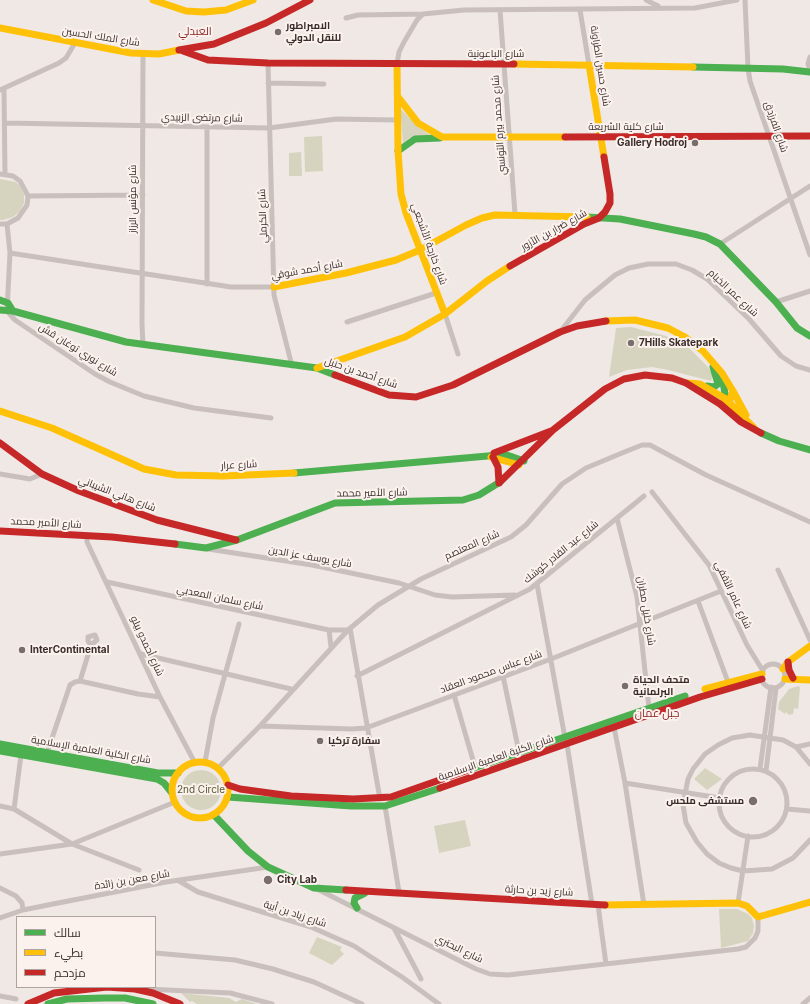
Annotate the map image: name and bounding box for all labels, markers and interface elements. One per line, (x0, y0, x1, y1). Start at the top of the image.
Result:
place label: الامبراطور للنقل الدولي (286, 20, 341, 44)
street label: شارع الملك الحسين (61, 25, 141, 49)
district label: العبدلي (178, 25, 212, 39)
street label: شارع حسين الطراونة (588, 25, 612, 107)
marker: الامبراطور للنقل الدولي (273, 27, 283, 37)
street label: شارع الباعونية (468, 48, 524, 60)
street label: شارع محمد بيرم التونسي (490, 74, 508, 176)
street label: شارع الفرزدق (762, 100, 790, 154)
street label: شارع مرتضى الزبيدي (161, 111, 243, 125)
street label: شارع كلية الشريعة (588, 121, 664, 133)
place label: Gallery Hodroj (617, 137, 687, 149)
marker: Gallery Hodroj (690, 138, 700, 148)
street label: شارع مؤنس الرزاز (127, 165, 139, 233)
street label: شارع الكرملي (256, 189, 270, 243)
street label: شارع خارجة الأشجعي (409, 202, 449, 286)
street label: شارع ضرار بن الأزور (519, 207, 589, 253)
street label: شارع أحمد شوقي (270, 258, 344, 282)
street label: شارع عمر الخيام (705, 267, 761, 319)
street label: شارع نوري توغان قش (37, 321, 119, 379)
place label: 7Hills Skatepark (639, 337, 718, 349)
marker: 7Hills Skatepark (626, 338, 636, 348)
street label: شارع أحمد بن حنبل (323, 355, 399, 391)
street label: شارع عرار (220, 458, 258, 472)
street label: شارع هاني الشيباني (77, 474, 157, 514)
street label: شارع الأمير محمد (336, 486, 408, 500)
street label: شارع الأمير محمد (10, 515, 82, 531)
street label: شارع عبد القادر كوشك (521, 518, 601, 586)
street label: شارع المعتصم (443, 528, 501, 562)
street label: شارع يوسف عز الدين (267, 544, 353, 570)
street label: شارع عامر الثقفي (712, 559, 754, 631)
street label: شارع خليل مطران (635, 576, 657, 646)
street label: شارع سلمان المعدبي (176, 583, 264, 613)
street label: شارع أحمدو بيلو (128, 614, 166, 678)
place label: InterContinental (30, 644, 109, 656)
marker: InterContinental (17, 645, 27, 655)
street label: شارع عباس محمود العقاد (438, 648, 544, 696)
place label: متحف الحياة البرلمانية (633, 674, 689, 698)
marker: متحف الحياة البرلمانية (620, 681, 630, 691)
district label: جبل عمان (635, 707, 679, 721)
street label: شارع الكلية العلمية الإسلامية (437, 733, 555, 783)
street label: شارع الكلية العلمية الإسلامية (30, 734, 152, 766)
place label: سفارة تركيا (328, 735, 380, 747)
marker: سفارة تركيا (315, 736, 325, 746)
park label: 2nd Circle (177, 784, 225, 796)
place label: مستشفى ملحس (666, 795, 744, 807)
marker: مستشفى ملحس (747, 795, 759, 807)
street label: شارع معن بن زائدة (93, 867, 171, 893)
marker: City Lab (262, 874, 274, 886)
place label: City Lab (277, 874, 317, 886)
street label: شارع زيد بن حارثة (504, 883, 574, 899)
street label: شارع زياد بن أبية (262, 898, 328, 930)
legend (16, 916, 156, 988)
text: سالك (54, 925, 81, 940)
street label: شارع البحتري (433, 932, 485, 966)
text: بطيء (54, 945, 83, 960)
text: مزدحم (54, 965, 86, 980)

